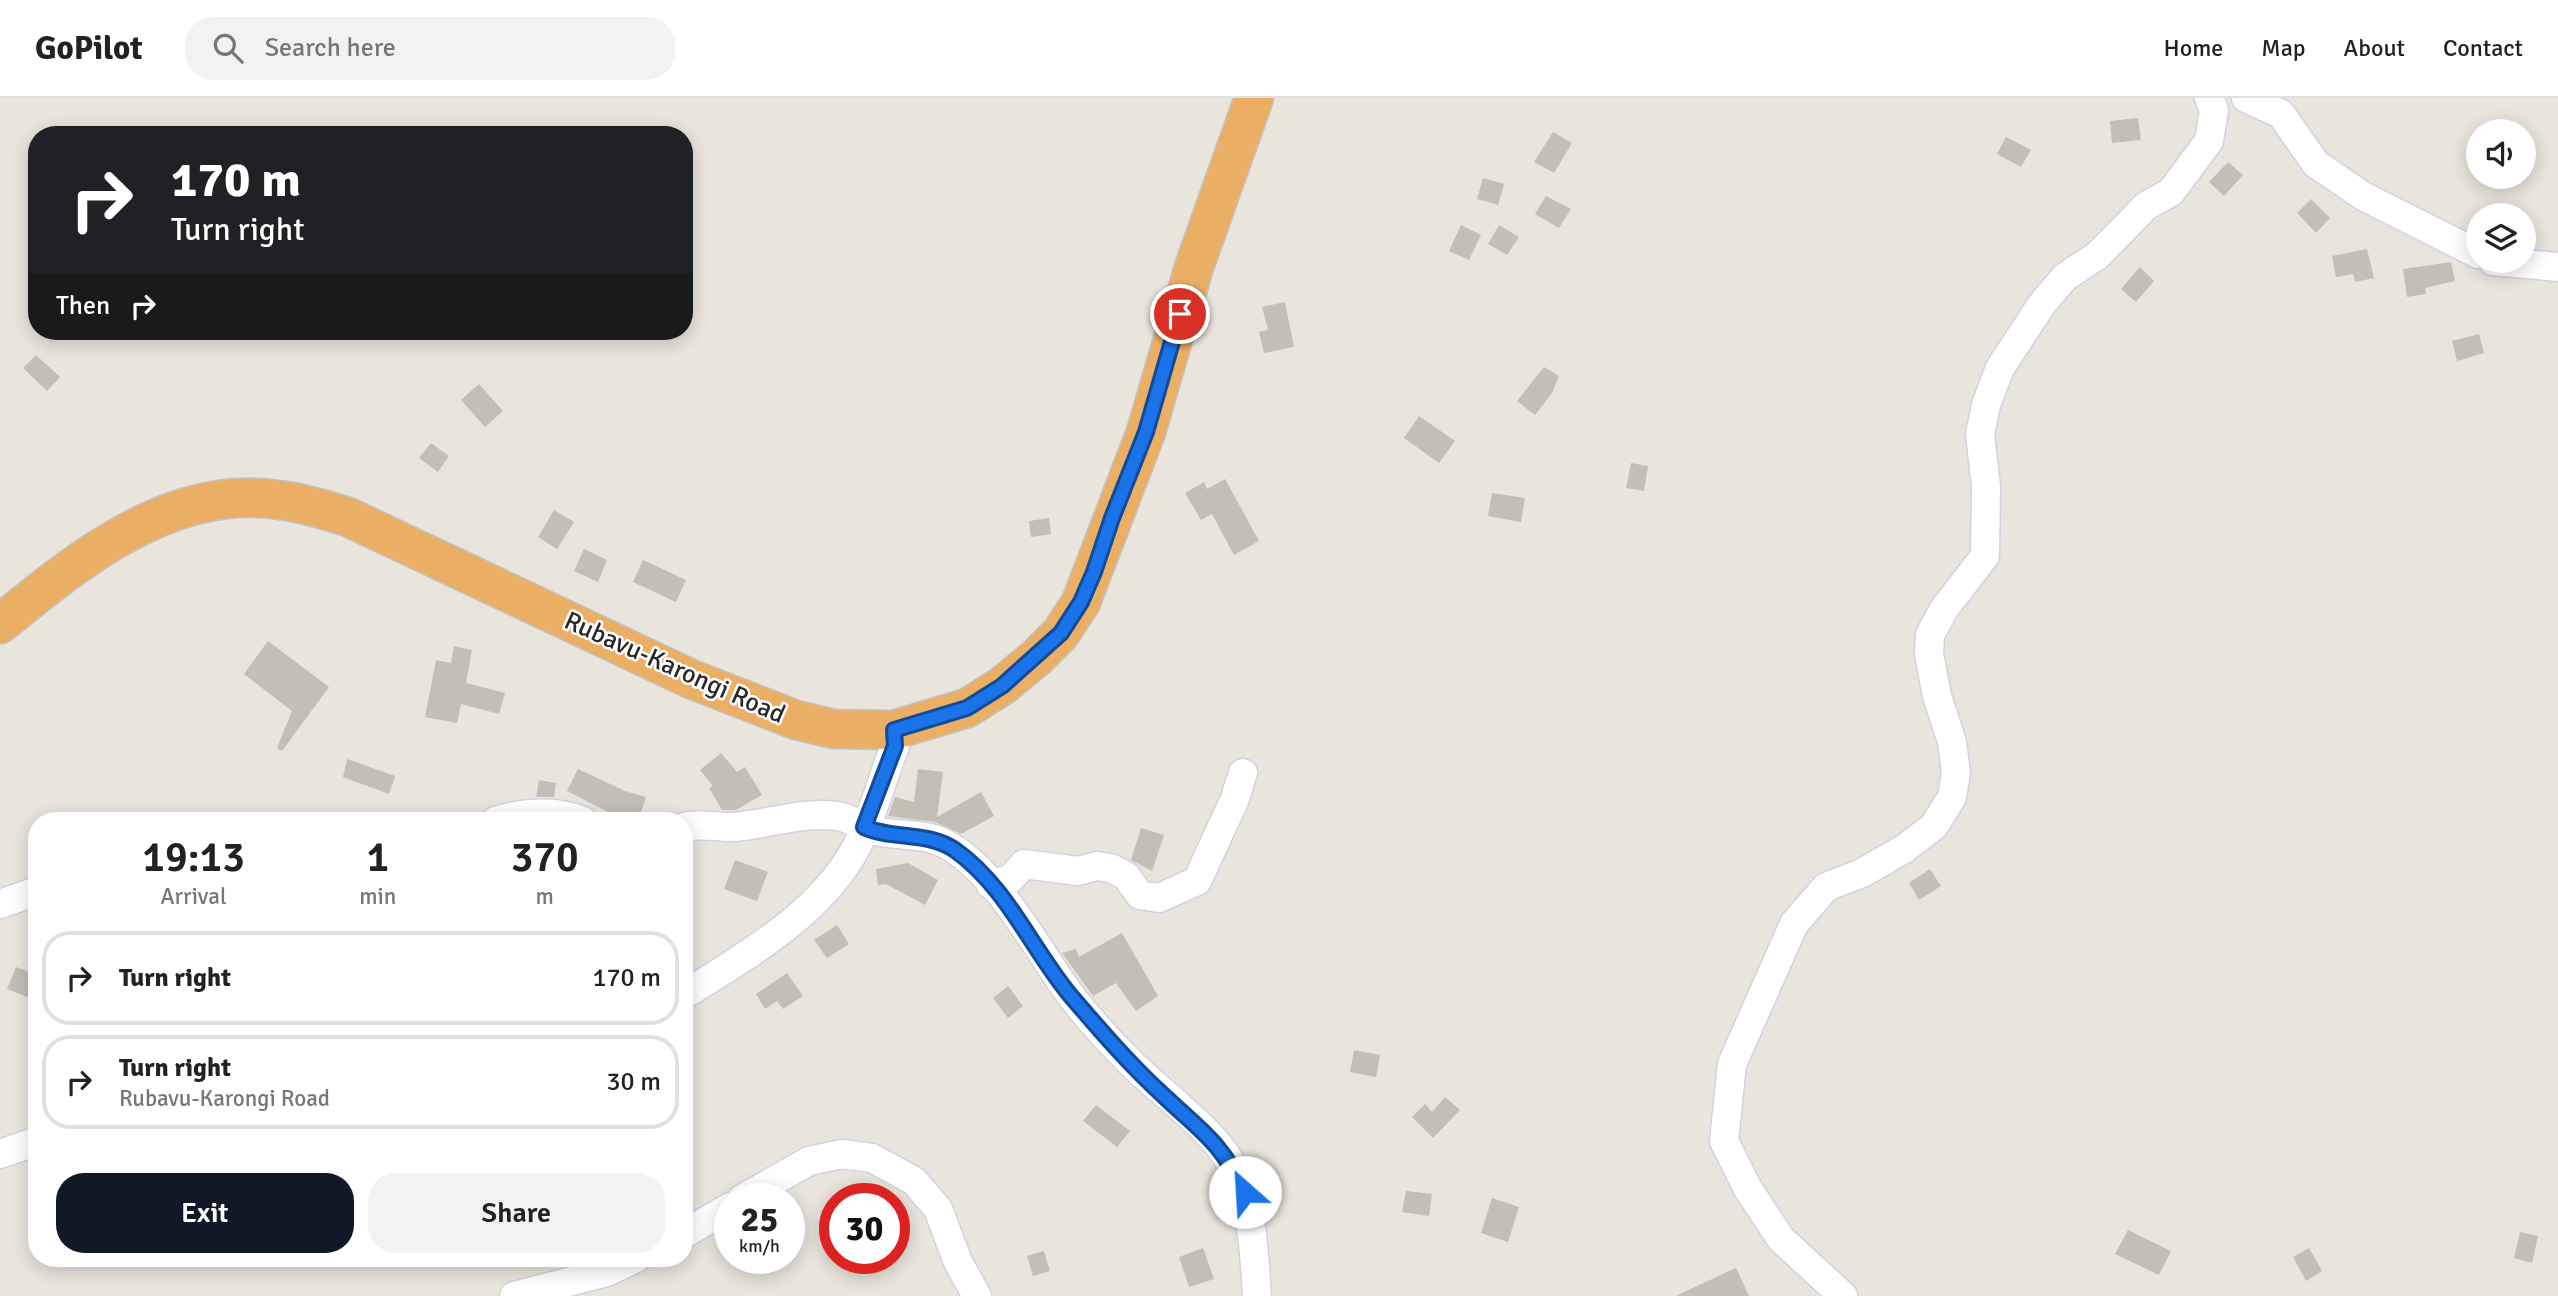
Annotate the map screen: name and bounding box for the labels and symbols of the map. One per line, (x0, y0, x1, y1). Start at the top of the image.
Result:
pin (1150, 284, 1210, 344)
street label: Rubavu-Karongi Road (559, 605, 790, 731)
position arrow (1208, 1155, 1282, 1229)
speed limit sign: 30 (819, 1183, 910, 1274)

